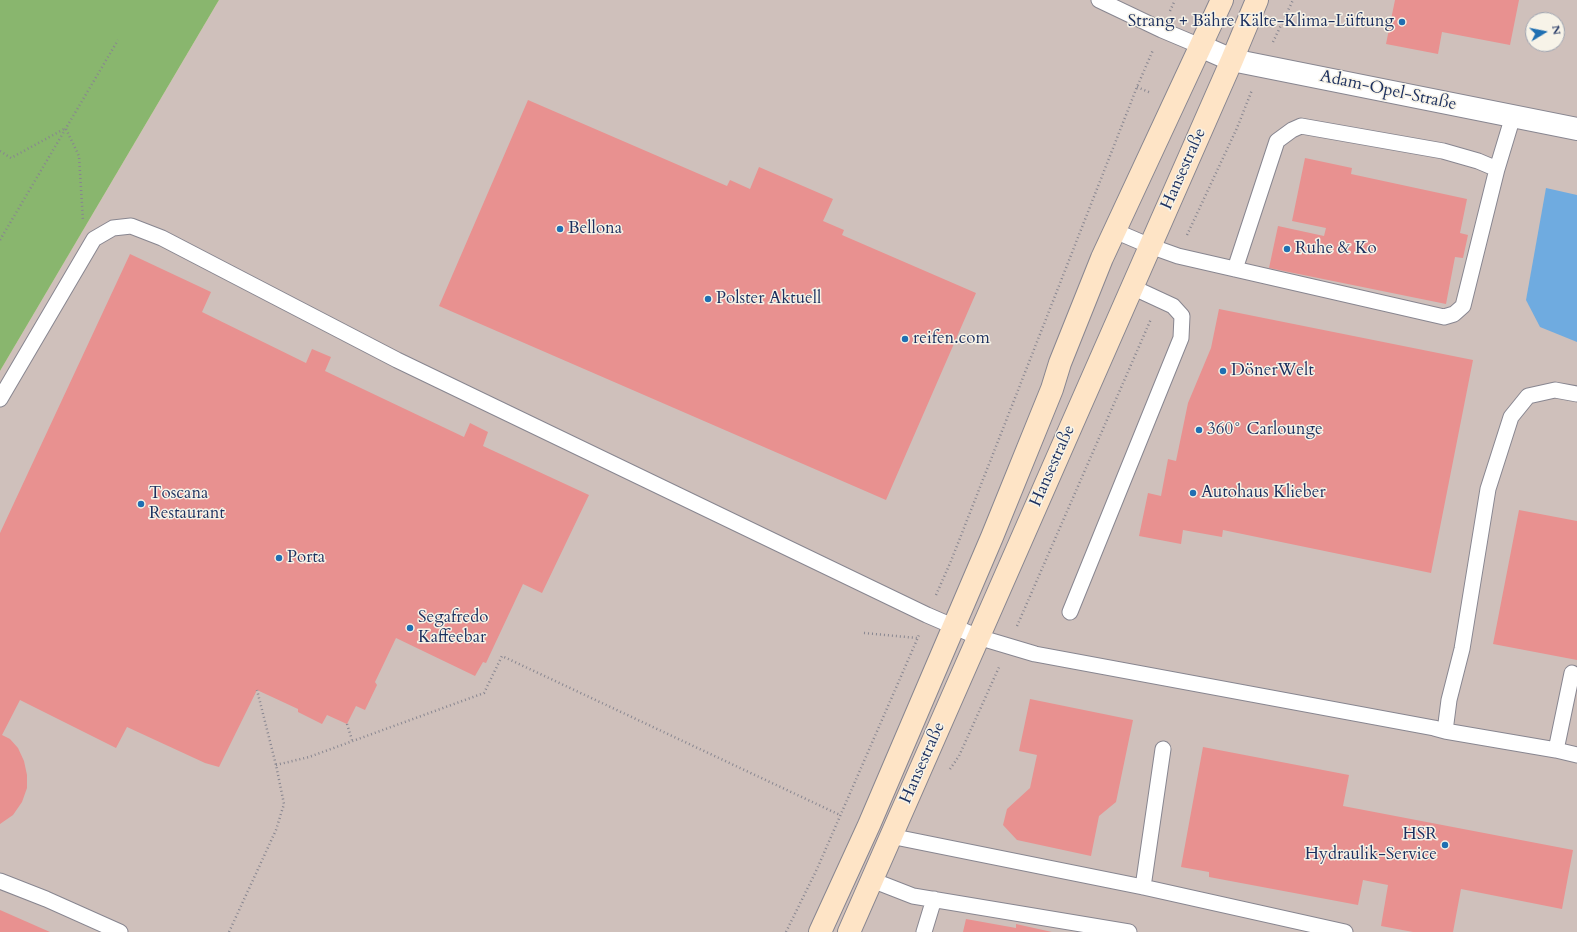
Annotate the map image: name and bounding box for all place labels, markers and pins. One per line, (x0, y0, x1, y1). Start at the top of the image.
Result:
place label: Strang + Bähre Kälte-Klima-Lüftung (1128, 12, 1394, 32)
marker: Strang + Bähre Kälte-Klima-Lüftung (1397, 17, 1407, 27)
place label: Bellona (568, 219, 622, 239)
marker: Bellona (555, 224, 565, 234)
place label: Ruhe & Ko (1295, 239, 1377, 259)
marker: Ruhe & Ko (1282, 244, 1292, 254)
place label: Polster Aktuell (716, 289, 821, 309)
marker: Polster Aktuell (703, 294, 713, 304)
place label: reifen.com (913, 329, 990, 349)
marker: reifen.com (900, 334, 910, 344)
place label: DönerWelt (1231, 361, 1314, 381)
marker: DönerWelt (1218, 366, 1228, 376)
place label: 360° Carlounge (1207, 420, 1323, 440)
marker: 360° Carlounge (1194, 425, 1204, 435)
place label: Autohaus Klieber (1201, 483, 1326, 503)
place label: Toscana Restaurant (149, 484, 225, 524)
marker: Autohaus Klieber (1188, 488, 1198, 498)
marker: Toscana Restaurant (136, 499, 146, 509)
place label: Porta (287, 548, 325, 568)
marker: Porta (274, 553, 284, 563)
place label: Segafredo Kaffeebar (418, 608, 488, 648)
marker: Segafredo Kaffeebar (405, 623, 415, 633)
place label: HSR Hydraulik-Service (1305, 825, 1437, 865)
marker: HSR Hydraulik-Service (1440, 840, 1450, 850)

